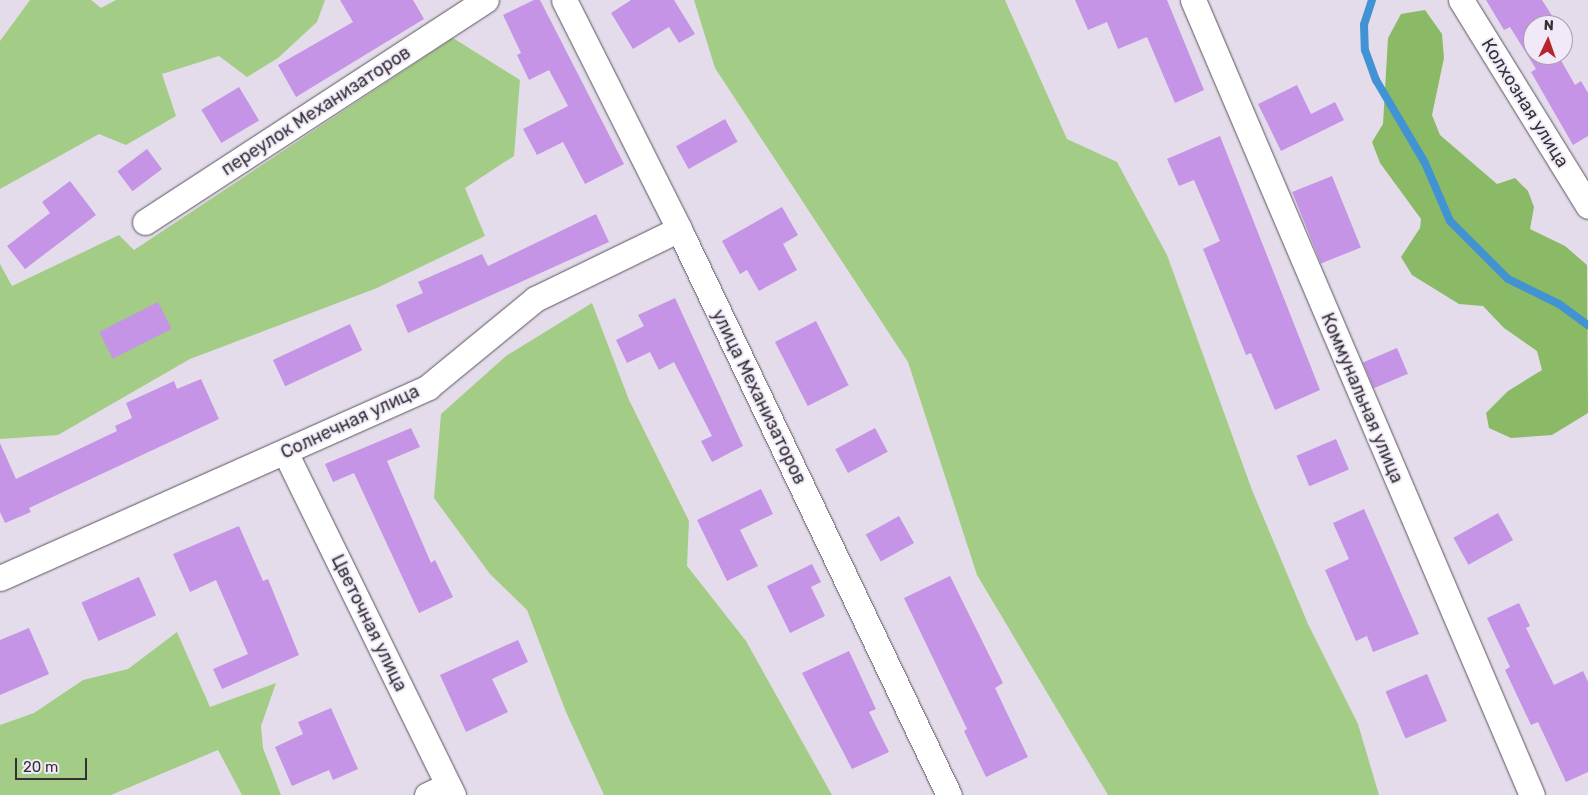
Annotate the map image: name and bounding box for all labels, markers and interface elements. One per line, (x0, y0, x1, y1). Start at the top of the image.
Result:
north arrow (1523, 15, 1573, 65)
text: N (1543, 17, 1554, 34)
street label: Колхозная улица (1477, 35, 1573, 171)
street label: переулок Механизаторов (217, 42, 415, 180)
street label: улица Механизаторов (707, 306, 811, 488)
street label: Коммунальная улица (1316, 310, 1408, 486)
street label: Солнечная улица (277, 380, 423, 464)
street label: Цветочная улица (326, 551, 412, 695)
scale bar (18, 748, 90, 780)
text: 20 m (23, 758, 58, 776)

